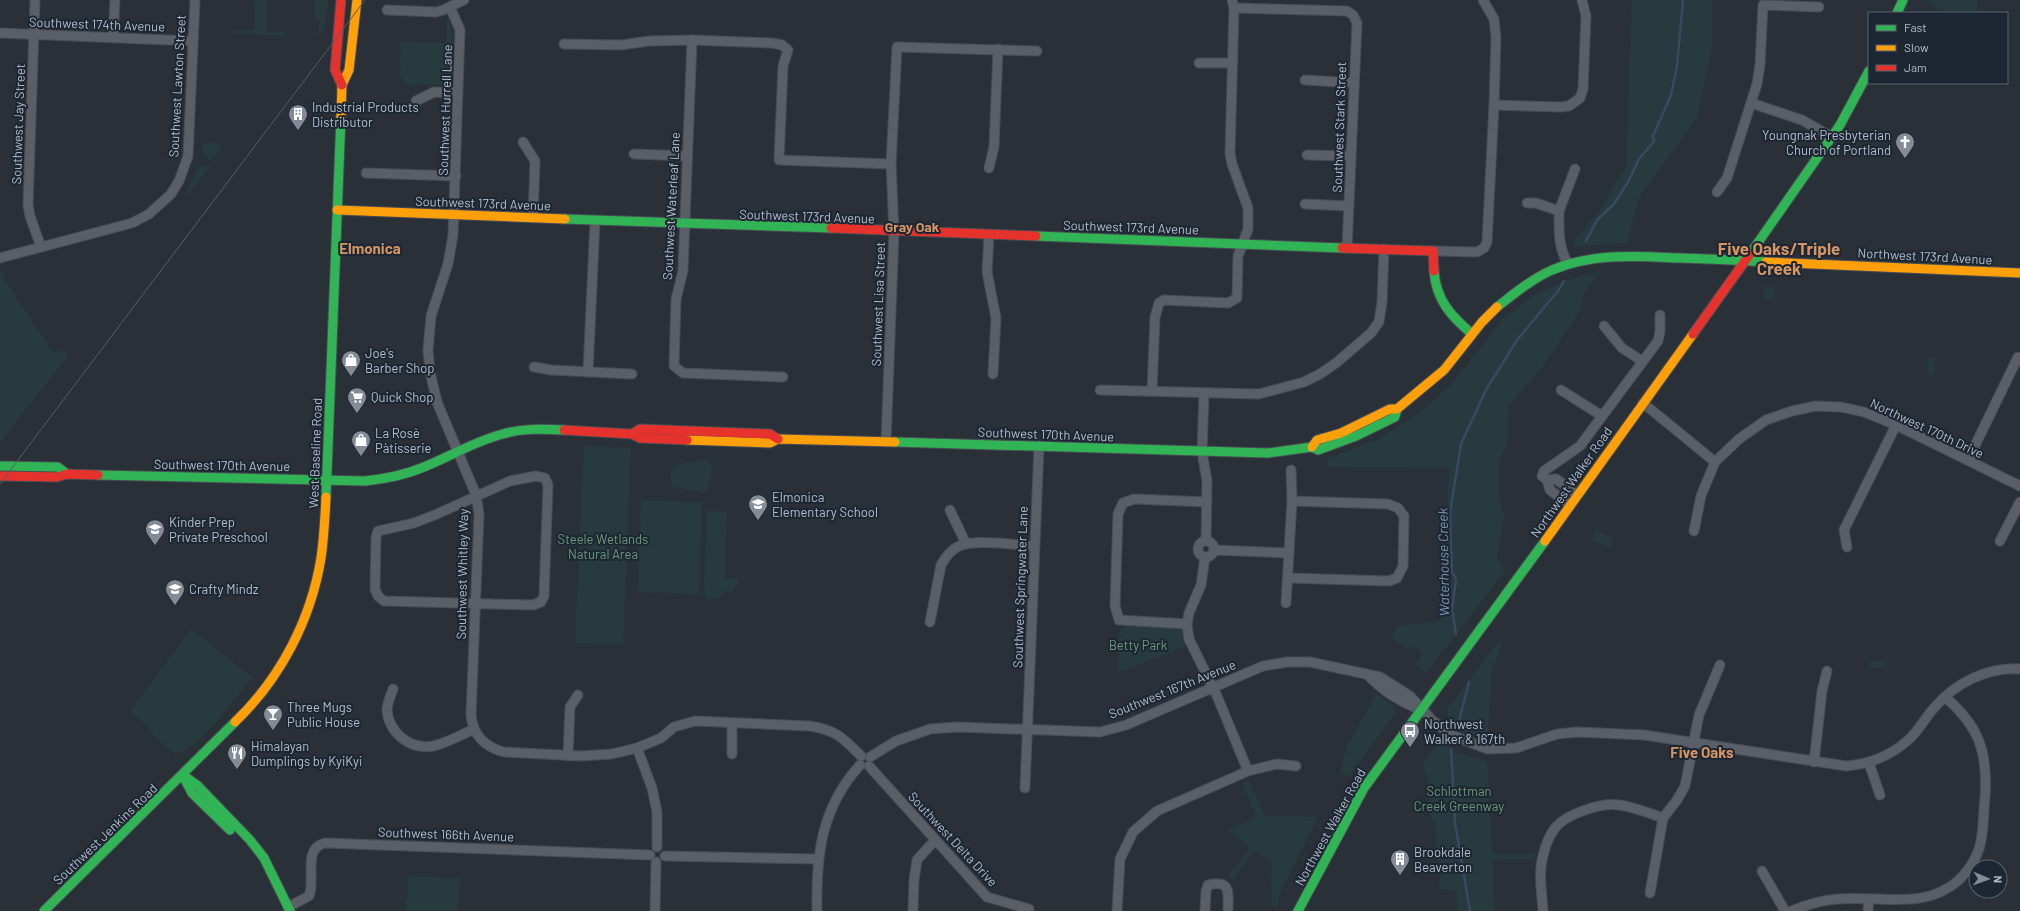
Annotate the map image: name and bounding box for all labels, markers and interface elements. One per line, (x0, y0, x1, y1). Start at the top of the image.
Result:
legend (1868, 12, 2008, 84)
street label: Southwest 174th Avenue (29, 14, 165, 34)
street label: Southwest Lawton Street (165, 14, 189, 158)
text: Fast (1904, 20, 1927, 34)
text: Slow (1904, 40, 1929, 54)
street label: Southwest Hurrell Lane (435, 44, 455, 176)
text: Jam (1904, 60, 1927, 74)
street label: Southwest Stark Street (1329, 61, 1349, 193)
street label: Southwest Jay Street (8, 63, 28, 185)
place label: Industrial Products Distributor (312, 99, 419, 130)
building icon: Industrial Products Distributor (287, 103, 309, 131)
place label: Youngnak Presbyterian Church of Portland (1762, 127, 1891, 158)
church icon: Youngnak Presbyterian Church of Portland (1894, 131, 1916, 159)
street label: Southwest Waterleaf Lane (659, 132, 683, 280)
street label: Southwest 173rd Avenue (415, 193, 551, 213)
street label: Southwest 173rd Avenue (739, 206, 875, 226)
street label: Southwest 173rd Avenue (1063, 217, 1199, 237)
district label: Gray Oak (885, 218, 940, 235)
district label: Five Oaks/Triple Creek (1718, 238, 1840, 278)
district label: Elmonica (339, 239, 401, 257)
street label: Southwest Lisa Street (868, 242, 888, 366)
street label: Northwest 173rd Avenue (1857, 244, 1993, 268)
place label: Joe's Barber Shop (365, 345, 435, 376)
shop icon: Joe's Barber Shop (340, 349, 362, 377)
supermarket icon: Quick Shop (346, 386, 368, 414)
place label: Quick Shop (371, 389, 433, 405)
street label: Northwest 170th Drive (1868, 395, 1986, 461)
street label: West Baseline Road (305, 397, 325, 509)
street label: Northwest Walker Road (1527, 423, 1615, 541)
street label: Southwest 170th Avenue (978, 424, 1115, 444)
place label: La Rosè Pàtisserie (375, 425, 432, 456)
shop icon: La Rosè Pàtisserie (350, 429, 372, 457)
street label: Southwest 170th Avenue (154, 456, 290, 474)
place label: Elmonica Elementary School (772, 489, 878, 520)
school or university icon: Elmonica Elementary School (747, 493, 769, 521)
street label: Southwest Springwater Lane (1009, 506, 1031, 668)
water label: Waterhouse Creek (1434, 507, 1452, 616)
street label: Southwest Whitley Way (453, 508, 471, 640)
place label: Kinder Prep Private Preschool (169, 514, 268, 545)
school or university icon: Kinder Prep Private Preschool (144, 518, 166, 546)
park label: Steele Wetlands Natural Area (558, 531, 648, 562)
school or university icon: Crafty Mindz (164, 578, 186, 606)
place label: Crafty Mindz (189, 581, 259, 597)
park label: Betty Park (1109, 637, 1168, 653)
street label: Southwest 167th Avenue (1106, 656, 1238, 722)
place label: Three Mugs Public House (287, 699, 360, 730)
bar icon: Three Mugs Public House (262, 703, 284, 731)
place label: Northwest Walker & 167th (1424, 716, 1505, 747)
bus stop icon: Northwest Walker & 167th (1399, 720, 1421, 748)
place label: Himalayan Dumplings by KyiKyi (251, 738, 362, 769)
restaurant icon: Himalayan Dumplings by KyiKyi (226, 742, 248, 770)
district label: Five Oaks (1670, 743, 1734, 761)
street label: Northwest Walker Road (1291, 766, 1369, 888)
street label: Southwest Jenkins Road (50, 780, 160, 888)
park label: Schlottman Creek Greenway (1414, 783, 1504, 814)
street label: Southwest Delta Drive (905, 788, 1001, 890)
street label: Southwest 166th Avenue (378, 824, 515, 844)
place label: Brookdale Beaverton (1414, 844, 1472, 875)
building icon: Brookdale Beaverton (1389, 848, 1411, 876)
north arrow (1968, 859, 2008, 899)
text: N (1992, 875, 2005, 883)

